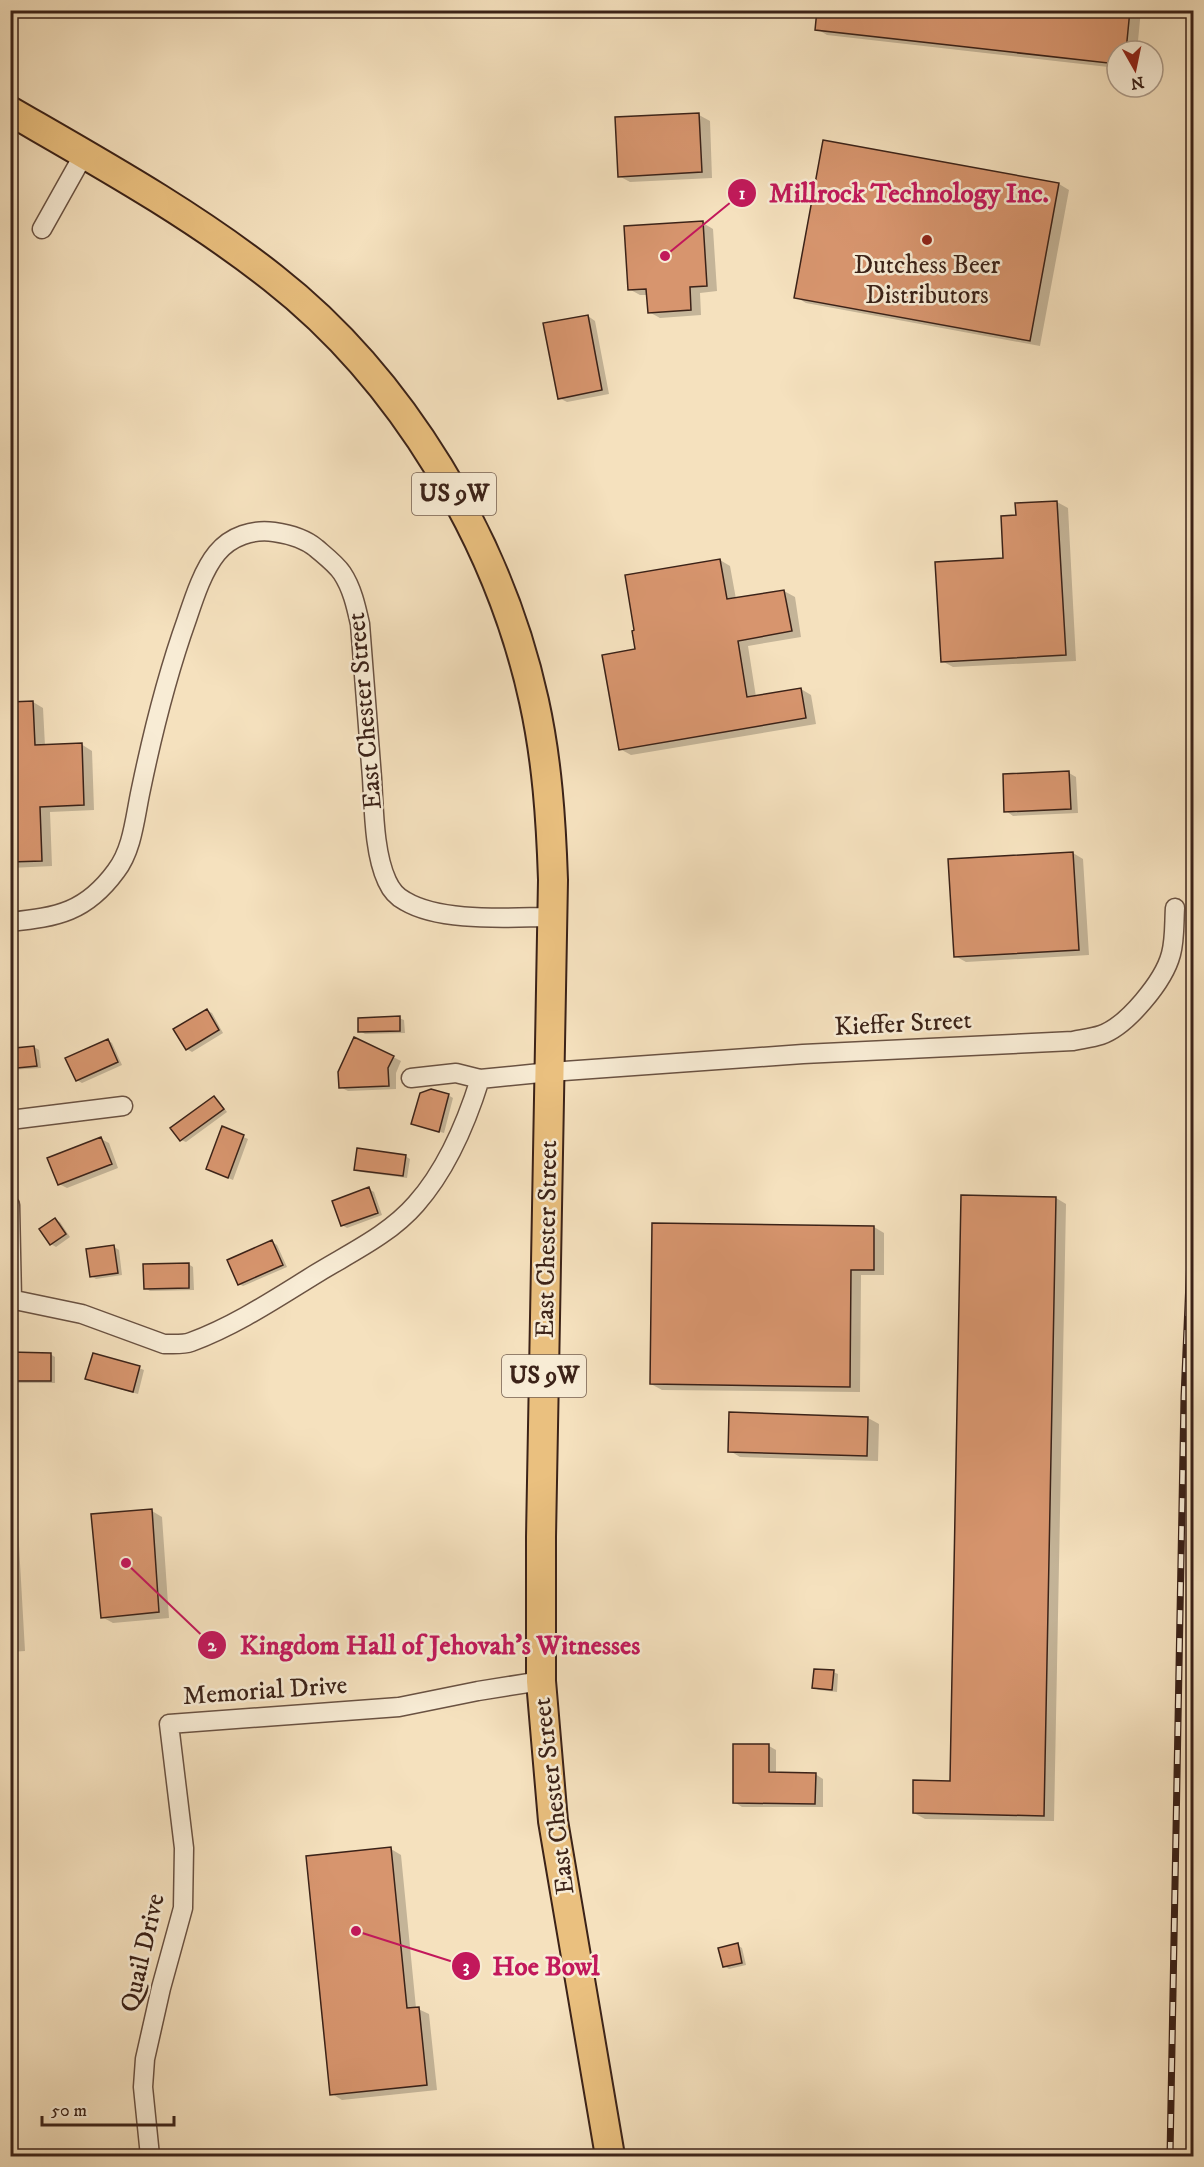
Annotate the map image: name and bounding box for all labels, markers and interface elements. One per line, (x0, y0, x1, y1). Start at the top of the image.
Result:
north arrow (1105, 39, 1165, 99)
text: N (1129, 72, 1145, 94)
callout: Millrock Technology Inc. (727, 170, 1061, 215)
text: Millrock Technology Inc. (769, 177, 1049, 211)
text: 1 (739, 183, 746, 205)
marker: Dutchess Beer Distributors (920, 233, 934, 247)
place label: Dutchess Beer Distributors (854, 249, 1001, 312)
road number: US 9W (412, 473, 496, 515)
street label: East Chester Street (340, 611, 390, 811)
street label: Kieffer Street (833, 1004, 973, 1044)
street label: East Chester Street (529, 1140, 565, 1338)
road number: US 9W (502, 1355, 586, 1397)
callout: Kingdom Hall of Jehovah's Witnesses (197, 1622, 652, 1667)
text: Kingdom Hall of Jehovah's Witnesses (240, 1629, 640, 1663)
text: 2 (208, 1635, 218, 1657)
street label: Memorial Drive (182, 1669, 348, 1713)
street label: East Chester Street (526, 1696, 582, 1896)
street label: Quail Drive (113, 1890, 173, 2016)
callout: Hoe Bowl (451, 1943, 612, 1988)
text: Hoe Bowl (492, 1950, 601, 1984)
text: 3 (463, 1956, 470, 1978)
scale bar (42, 2089, 174, 2127)
text: 50 m (51, 2100, 87, 2122)

